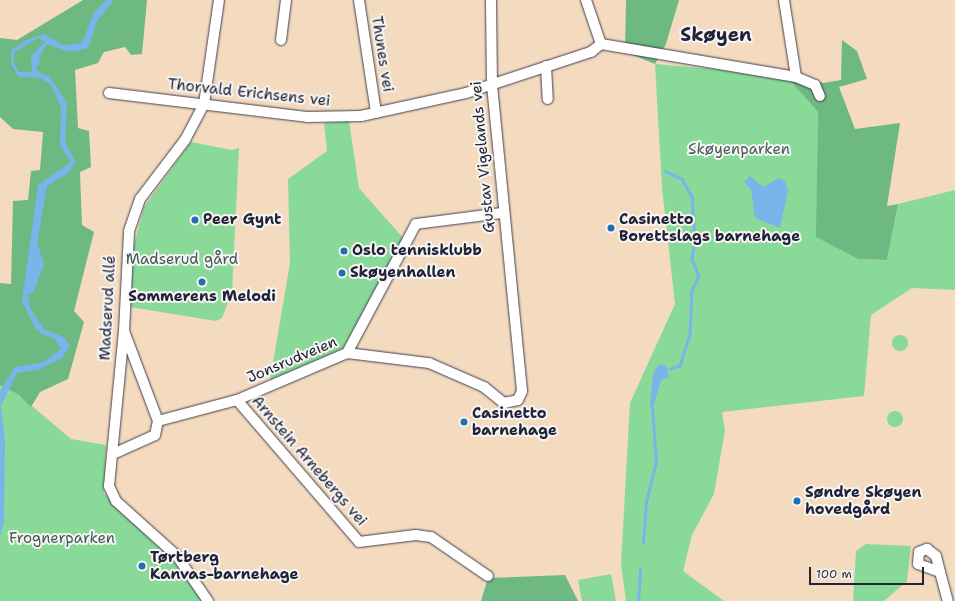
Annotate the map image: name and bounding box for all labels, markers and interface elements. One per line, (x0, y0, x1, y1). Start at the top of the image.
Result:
street label: Thunes vei (367, 15, 397, 93)
district label: Skøyen (680, 24, 752, 46)
street label: Thorvald Erichsens vei (167, 76, 331, 110)
street label: Gustav Vigelands vei (467, 80, 499, 234)
park label: Skøyenparken (688, 141, 790, 159)
place label: Casinetto Borettslags barnehage (619, 210, 800, 245)
place label: Peer Gynt (203, 211, 281, 229)
marker: Peer Gynt (190, 215, 200, 225)
marker: Casinetto Borettslags barnehage (606, 223, 616, 233)
place label: Oslo tennisklubb (352, 242, 482, 260)
marker: Oslo tennisklubb (339, 246, 349, 256)
park label: Madserud gård (126, 251, 238, 269)
street label: Madserud allé (96, 255, 120, 361)
place label: Skøyenhallen (350, 264, 455, 282)
marker: Skøyenhallen (337, 268, 347, 278)
marker: Sommerens Melodi (197, 277, 207, 287)
place label: Sommerens Melodi (128, 288, 276, 306)
street label: Jonsrudveien (244, 333, 340, 387)
street label: Arnstein Arnebergs vei (248, 392, 370, 530)
place label: Casinetto barnehage (472, 404, 557, 439)
marker: Casinetto barnehage (459, 417, 469, 427)
place label: Søndre Skøyen hovedgård (805, 483, 921, 518)
marker: Søndre Skøyen hovedgård (792, 496, 802, 506)
park label: Frognerparken (9, 530, 115, 548)
place label: Tørtberg Kanvas-barnehage (150, 548, 299, 583)
scale bar (811, 559, 926, 585)
marker: Tørtberg Kanvas-barnehage (137, 561, 147, 571)
text: 100 m (816, 566, 852, 582)

